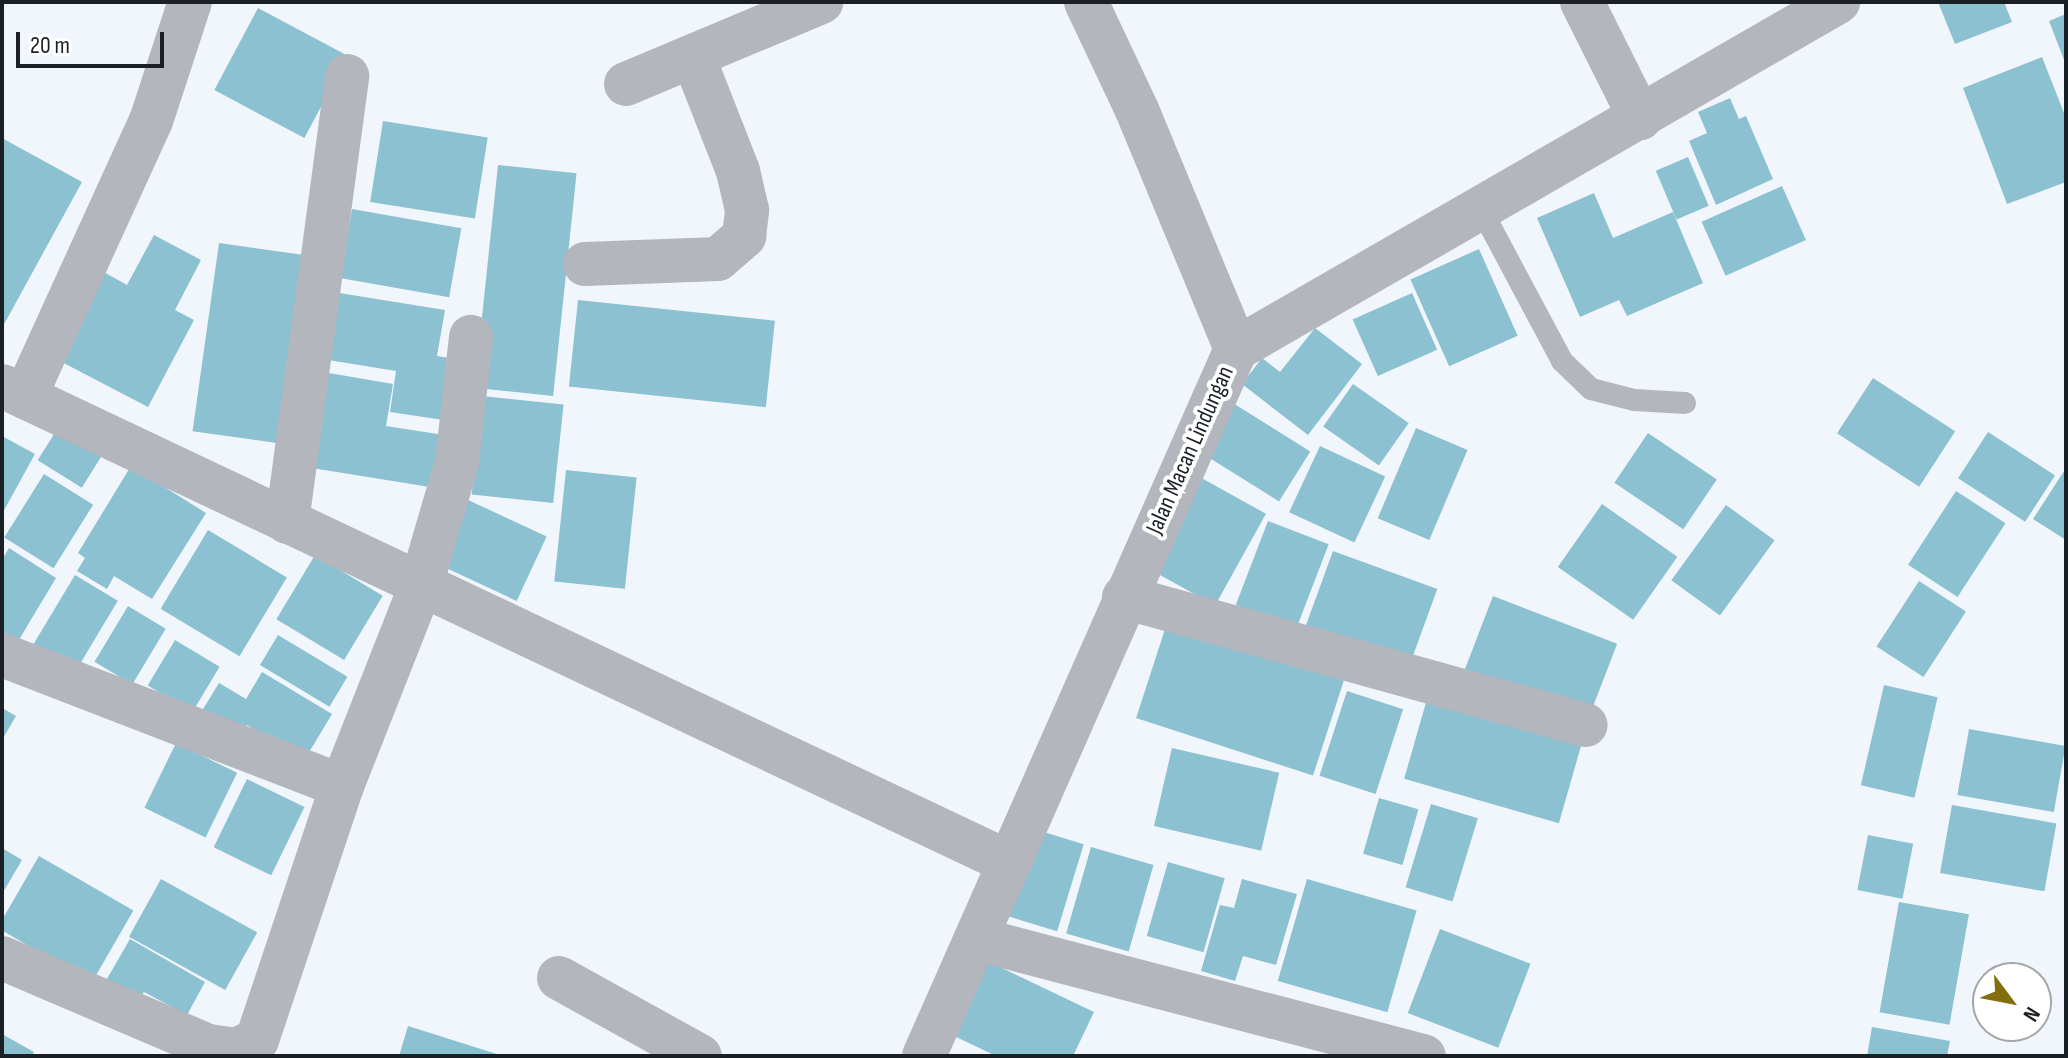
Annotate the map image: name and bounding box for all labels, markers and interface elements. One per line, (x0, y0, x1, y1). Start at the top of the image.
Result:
scale bar (20, 16, 168, 66)
text: 20 m (30, 31, 70, 60)
street label: Jalan Macan Lindungan (1140, 362, 1240, 538)
north arrow (1972, 962, 2052, 1042)
text: N (2017, 1002, 2046, 1026)

